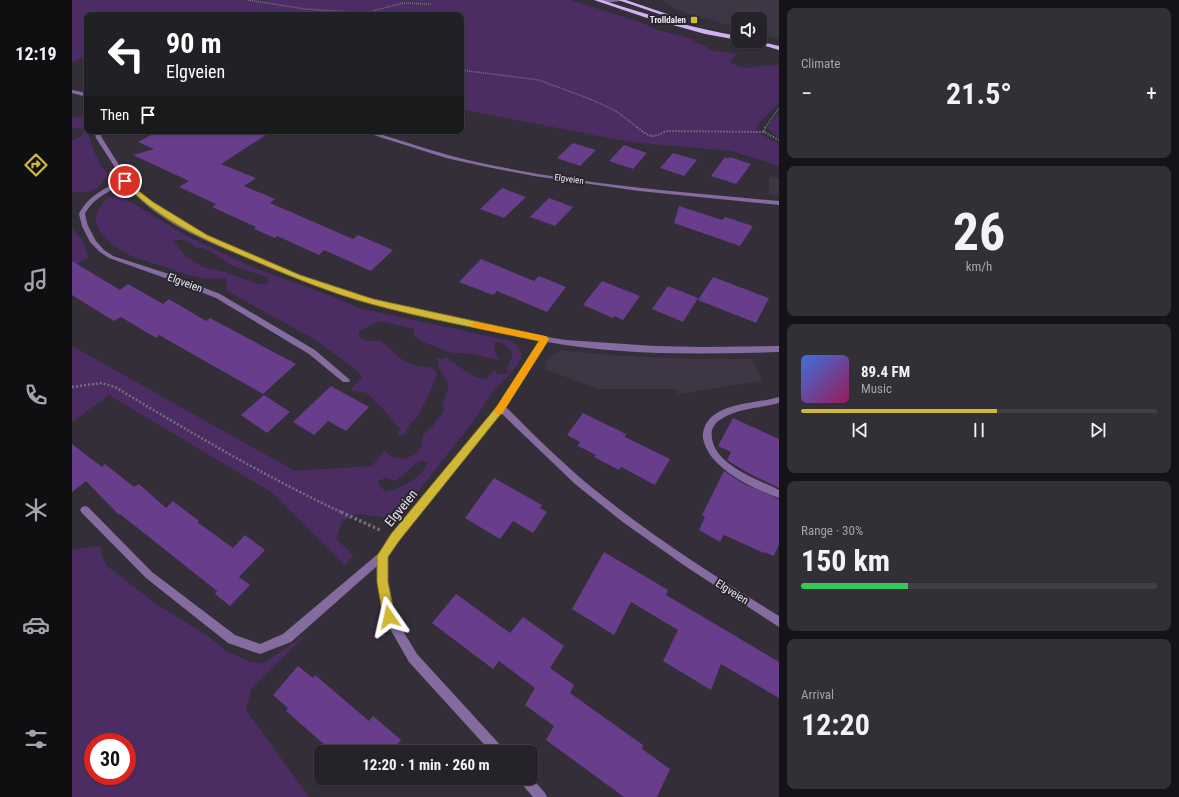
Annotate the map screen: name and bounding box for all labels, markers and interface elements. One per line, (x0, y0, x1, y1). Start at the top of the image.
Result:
map controls (731, 12, 767, 48)
button: sound (731, 12, 767, 48)
place label: Trolldalen (650, 15, 686, 25)
marker: Trolldalen (689, 15, 699, 25)
text: 90 m (166, 27, 222, 60)
icon: left (100, 28, 152, 80)
text: 12:19 (15, 43, 57, 64)
text: Climate (801, 56, 840, 71)
text: Elgveien (166, 61, 225, 82)
text: 21.5° (946, 76, 1012, 111)
text: − (801, 81, 812, 106)
text: + (1146, 81, 1157, 106)
icon: arrive (137, 104, 159, 126)
text: Then (100, 106, 129, 124)
icon: directions (22, 151, 50, 179)
pin (108, 164, 142, 198)
icon: arrive (114, 170, 136, 192)
street label: Elgveien (554, 172, 584, 186)
text: 26 (953, 202, 1005, 263)
text: km/h (966, 259, 992, 274)
icon: music (22, 266, 50, 294)
street label: Elgveien (166, 271, 204, 295)
text: 89.4 FM (861, 363, 910, 381)
icon: phone (22, 381, 50, 409)
text: Music (861, 381, 892, 396)
icon: previous (849, 419, 871, 441)
icon: pause (968, 419, 990, 441)
icon: next (1087, 419, 1109, 441)
street label: Elgveien (382, 487, 420, 529)
icon: climate (22, 496, 50, 524)
text: Range · 30% (801, 523, 863, 538)
text: 150 km (801, 543, 890, 578)
street label: Elgveien (713, 577, 751, 607)
position arrow (368, 596, 410, 638)
icon: car (22, 611, 50, 639)
text: Arrival (801, 687, 834, 702)
text: 12:20 (801, 707, 870, 742)
icon: filters (22, 725, 50, 753)
speed limit sign: 30 (84, 733, 136, 785)
text: 12:20 · 1 min · 260 m (362, 756, 490, 774)

